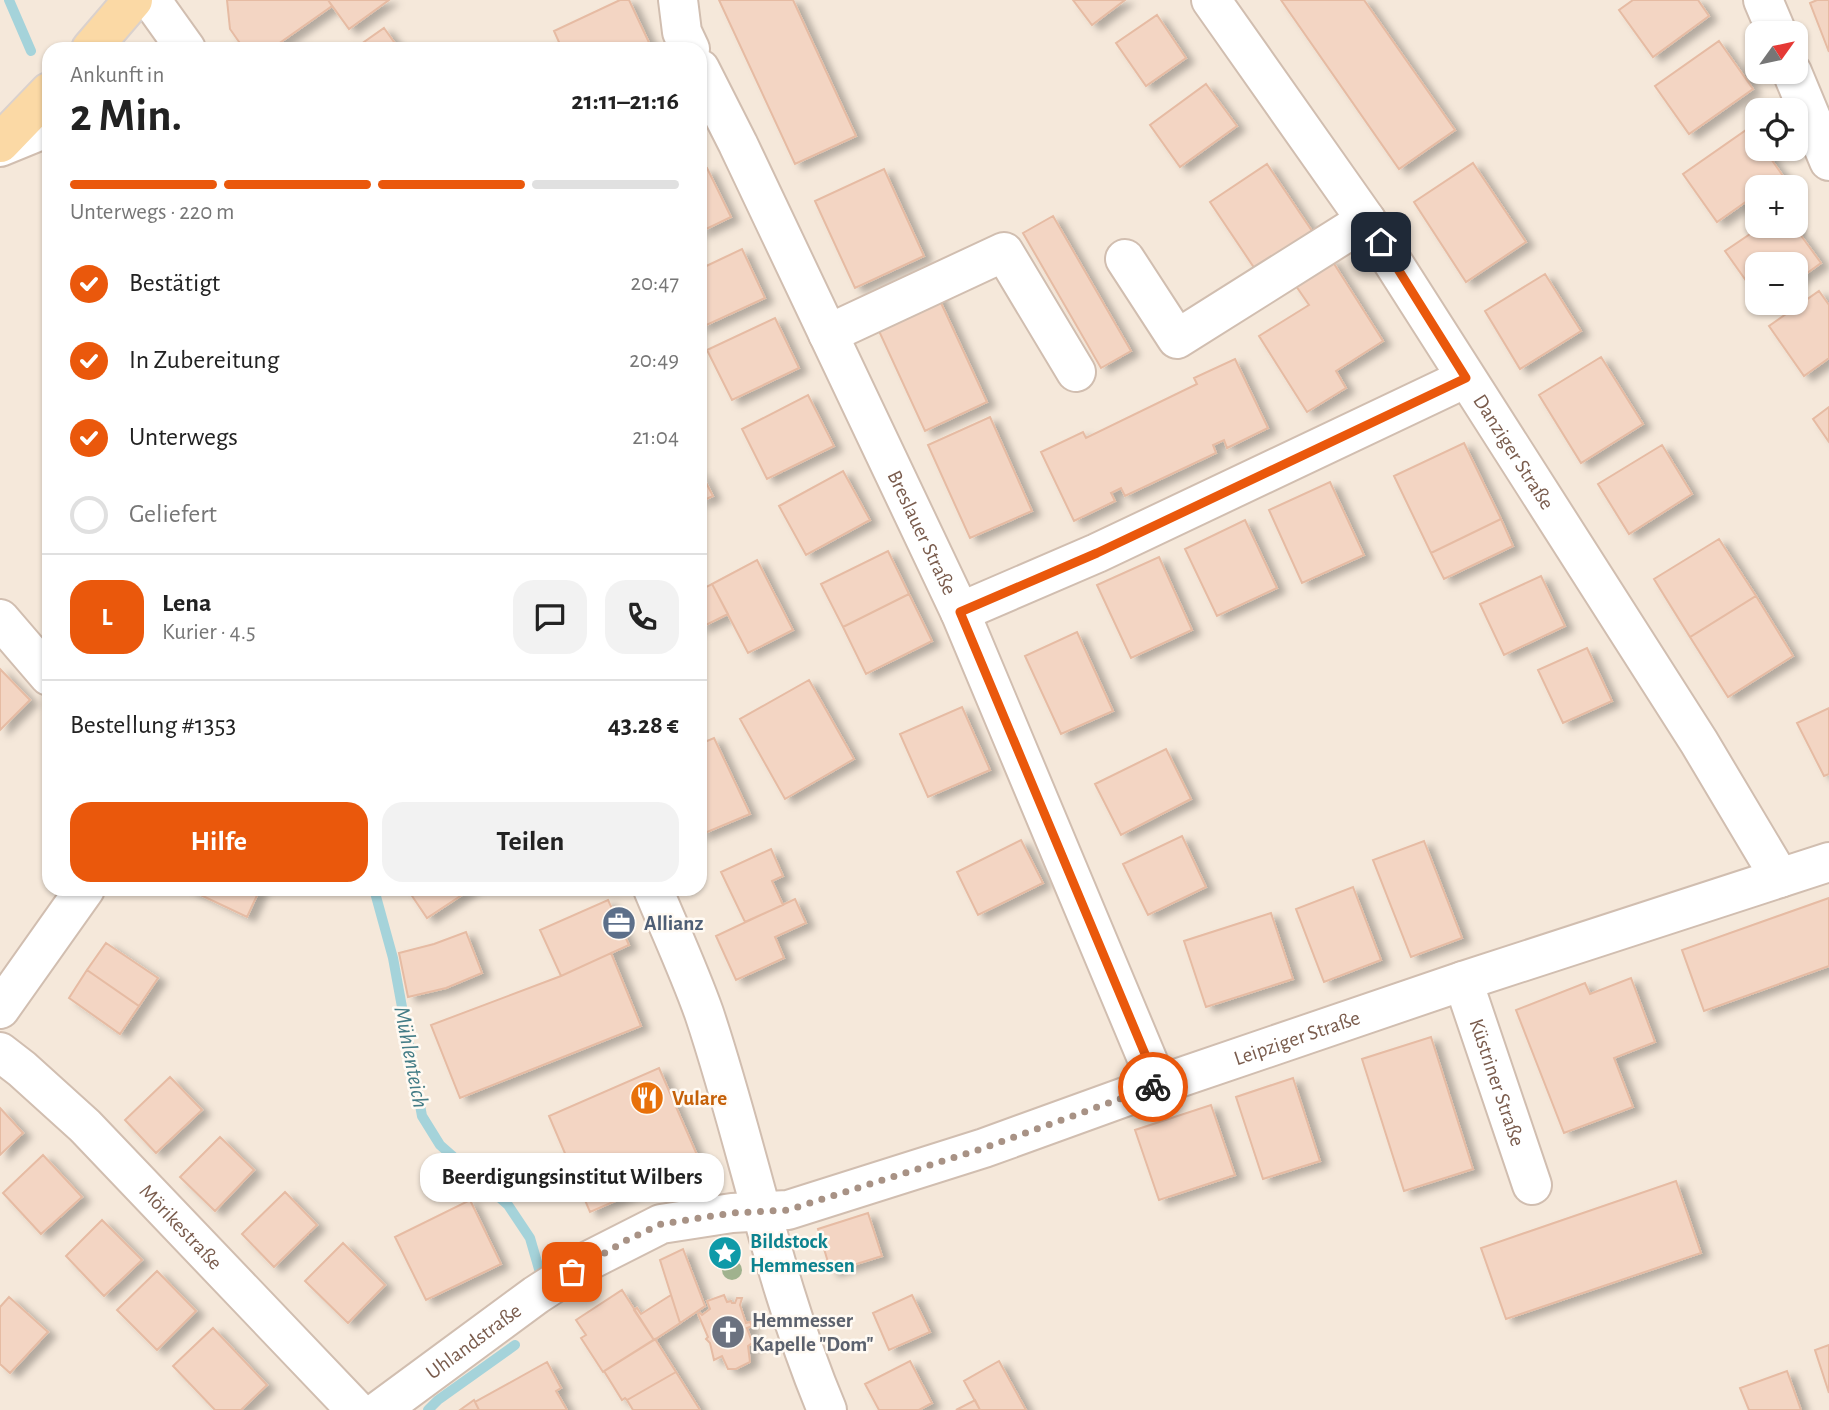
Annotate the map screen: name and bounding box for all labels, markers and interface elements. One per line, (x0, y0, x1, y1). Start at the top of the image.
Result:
north arrow (1745, 21, 1808, 84)
map controls (1745, 21, 1808, 315)
text: Ankunft in (70, 64, 164, 87)
text: 21:11–21:16 (571, 88, 679, 114)
text: 2 Min. (70, 93, 182, 139)
button: locate (1745, 98, 1808, 161)
button: + (1745, 175, 1808, 238)
text: Unterwegs · 220 m (70, 201, 235, 224)
pin (1351, 212, 1411, 272)
icon: home (1362, 223, 1400, 261)
button: − (1745, 252, 1808, 315)
icon: check (70, 265, 108, 303)
text: Bestätigt (129, 270, 220, 296)
text: 20:47 (630, 272, 679, 295)
icon: check (70, 342, 108, 380)
text: In Zubereitung (129, 347, 279, 373)
text: 20:49 (629, 349, 679, 372)
street label: Danziger Straße (1469, 391, 1558, 513)
icon: check (70, 419, 108, 457)
text: Unterwegs (129, 424, 238, 450)
text: 21:04 (632, 426, 679, 449)
street label: Breslauer Straße (883, 467, 960, 598)
text: Geliefert (129, 501, 217, 527)
button: chat (513, 580, 587, 654)
button: phone (605, 580, 679, 654)
text: Lena (162, 590, 212, 616)
text: L (101, 604, 113, 630)
text: Kurier · 4.5 (162, 621, 256, 644)
text: Bestellung #1353 (70, 712, 236, 738)
text: 43.28 € (608, 712, 679, 738)
button: Hilfe (70, 802, 368, 882)
button: Teilen (382, 802, 679, 882)
office icon: Allianz (600, 904, 638, 942)
place label: Allianz (644, 913, 703, 934)
water label: Mühlenteich (389, 1004, 432, 1110)
street label: Leipziger Straße (1231, 1007, 1363, 1069)
street label: Küstriner Straße (1466, 1016, 1528, 1149)
courier (1118, 1052, 1188, 1122)
icon: bike (1134, 1068, 1172, 1106)
restaurant icon: Vulare (628, 1079, 666, 1117)
place label: Vulare (672, 1088, 727, 1109)
callout: Beerdigungsinstitut Wilbers (420, 1153, 724, 1202)
text: Beerdigungsinstitut Wilbers (441, 1166, 703, 1189)
street label: Mörikestraße (135, 1180, 226, 1274)
place label: Bildstock Hemmessen (750, 1231, 855, 1276)
place icon: Bildstock Hemmessen (706, 1234, 744, 1272)
pin (542, 1242, 602, 1302)
icon: bag (553, 1253, 591, 1291)
street label: Uhlandstraße (422, 1300, 525, 1383)
place label: Hemmesser Kapelle "Dom" (752, 1310, 874, 1355)
church icon: Hemmesser Kapelle "Dom" (709, 1313, 747, 1351)

